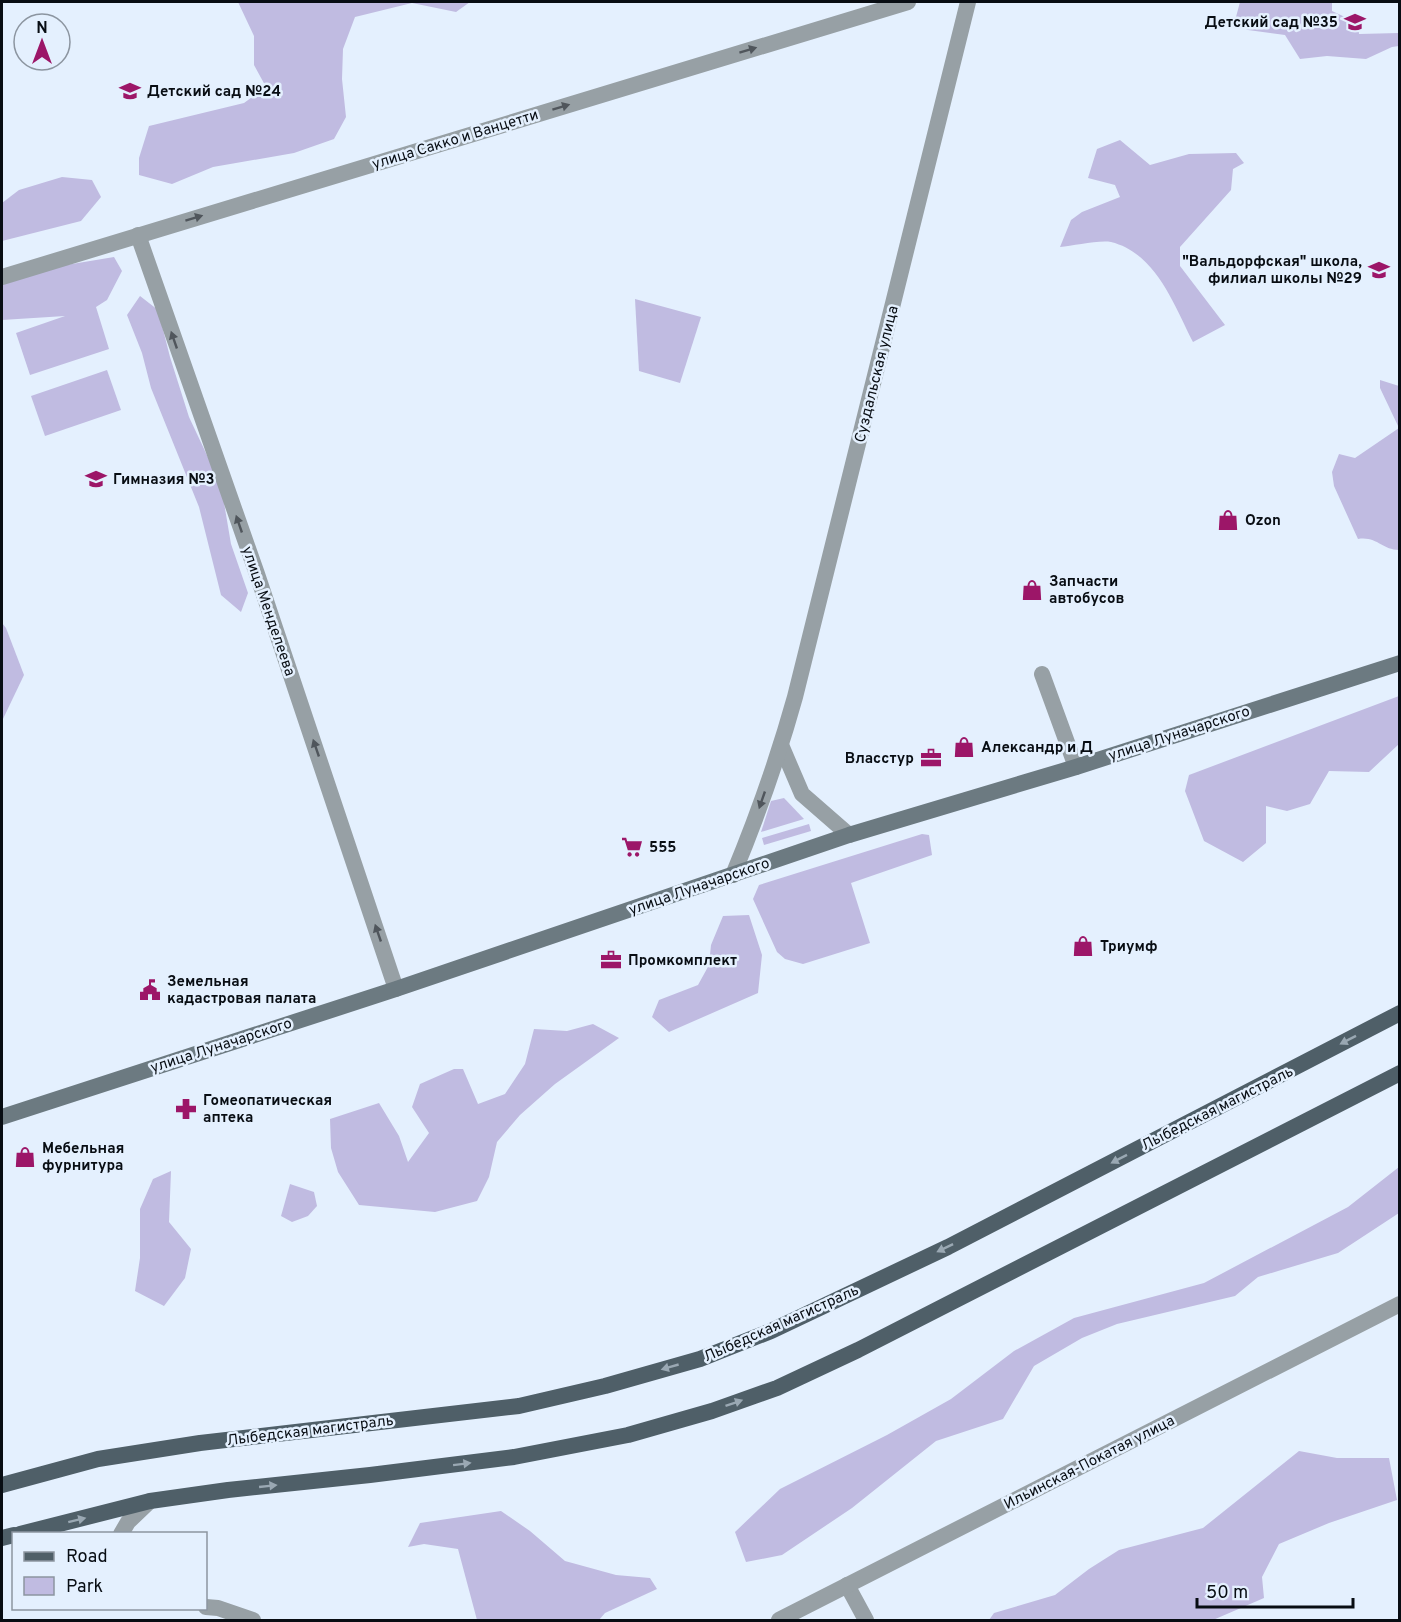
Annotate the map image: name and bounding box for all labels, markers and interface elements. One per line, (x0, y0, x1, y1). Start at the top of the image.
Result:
school or university icon: Детский сад №35 (1343, 10, 1367, 34)
north arrow (12, 12, 72, 72)
place label: Детский сад №35 (1205, 14, 1338, 33)
text: N (36, 19, 48, 39)
one-way arrow (739, 45, 757, 54)
school or university icon: Детский сад №24 (118, 79, 142, 103)
place label: Детский сад №24 (147, 83, 281, 102)
one-way arrow (552, 102, 570, 111)
street label: улица Сакко и Ванцетти (370, 106, 541, 175)
one-way arrow (185, 213, 203, 223)
place label: "Вальдорфская" школа, филиал школы №29 (1182, 253, 1362, 289)
school or university icon: "Вальдорфская" школа, филиал школы №29 (1367, 258, 1391, 282)
street label: Суздальская улица (851, 304, 904, 445)
one-way arrow (169, 331, 179, 349)
school or university icon: Гимназия №3 (84, 467, 108, 491)
place label: Гимназия №3 (113, 471, 214, 490)
shop icon: Ozon (1216, 508, 1240, 532)
place label: Ozon (1245, 512, 1281, 531)
one-way arrow (234, 515, 244, 533)
street label: улица Менделеева (236, 544, 299, 679)
place label: Запчасти автобусов (1049, 573, 1125, 609)
shop icon: Запчасти автобусов (1020, 578, 1044, 602)
street label: улица Луначарского (1106, 703, 1253, 766)
shop icon: Александр и Д (952, 735, 976, 759)
one-way arrow (310, 739, 320, 757)
place label: Александр и Д (981, 739, 1093, 758)
office icon: Власстур (919, 746, 943, 770)
place label: Власстур (845, 750, 914, 769)
one-way arrow (756, 791, 766, 809)
supermarket icon: 555 (620, 835, 644, 859)
place label: 555 (649, 839, 677, 858)
street label: улица Луначарского (627, 854, 772, 920)
one-way arrow (372, 924, 382, 942)
shop icon: Триумф (1071, 934, 1095, 958)
place label: Триумф (1100, 938, 1158, 957)
office icon: Промкомплект (599, 948, 623, 972)
place label: Промкомплект (628, 952, 737, 971)
place label: Земельная кадастровая палата (167, 973, 316, 1009)
public building icon: Земельная кадастровая палата (138, 978, 162, 1002)
street label: улица Луначарского (148, 1015, 295, 1078)
one-way arrow (1339, 1035, 1356, 1045)
street label: Лыбедская магистраль (1139, 1063, 1297, 1156)
place label: Гомеопатическая аптека (203, 1092, 332, 1128)
pharmacy icon: Гомеопатическая аптека (174, 1097, 198, 1121)
place label: Мебельная фурнитура (42, 1140, 124, 1176)
shop icon: Мебельная фурнитура (13, 1145, 37, 1169)
one-way arrow (1110, 1154, 1127, 1164)
one-way arrow (937, 1244, 954, 1253)
street label: Лыбедская магистраль (701, 1281, 862, 1367)
one-way arrow (661, 1363, 679, 1373)
one-way arrow (725, 1398, 743, 1408)
street label: Лыбедская магистраль (226, 1412, 395, 1451)
street label: Ильинская-Покатая улица (1001, 1412, 1178, 1515)
one-way arrow (453, 1459, 472, 1468)
one-way arrow (259, 1481, 278, 1491)
one-way arrow (67, 1514, 86, 1524)
legend (12, 1532, 207, 1610)
text: Road (66, 1546, 108, 1569)
scale bar (1197, 1571, 1353, 1609)
text: Park (66, 1576, 103, 1599)
text: 50 m (1206, 1582, 1248, 1605)

